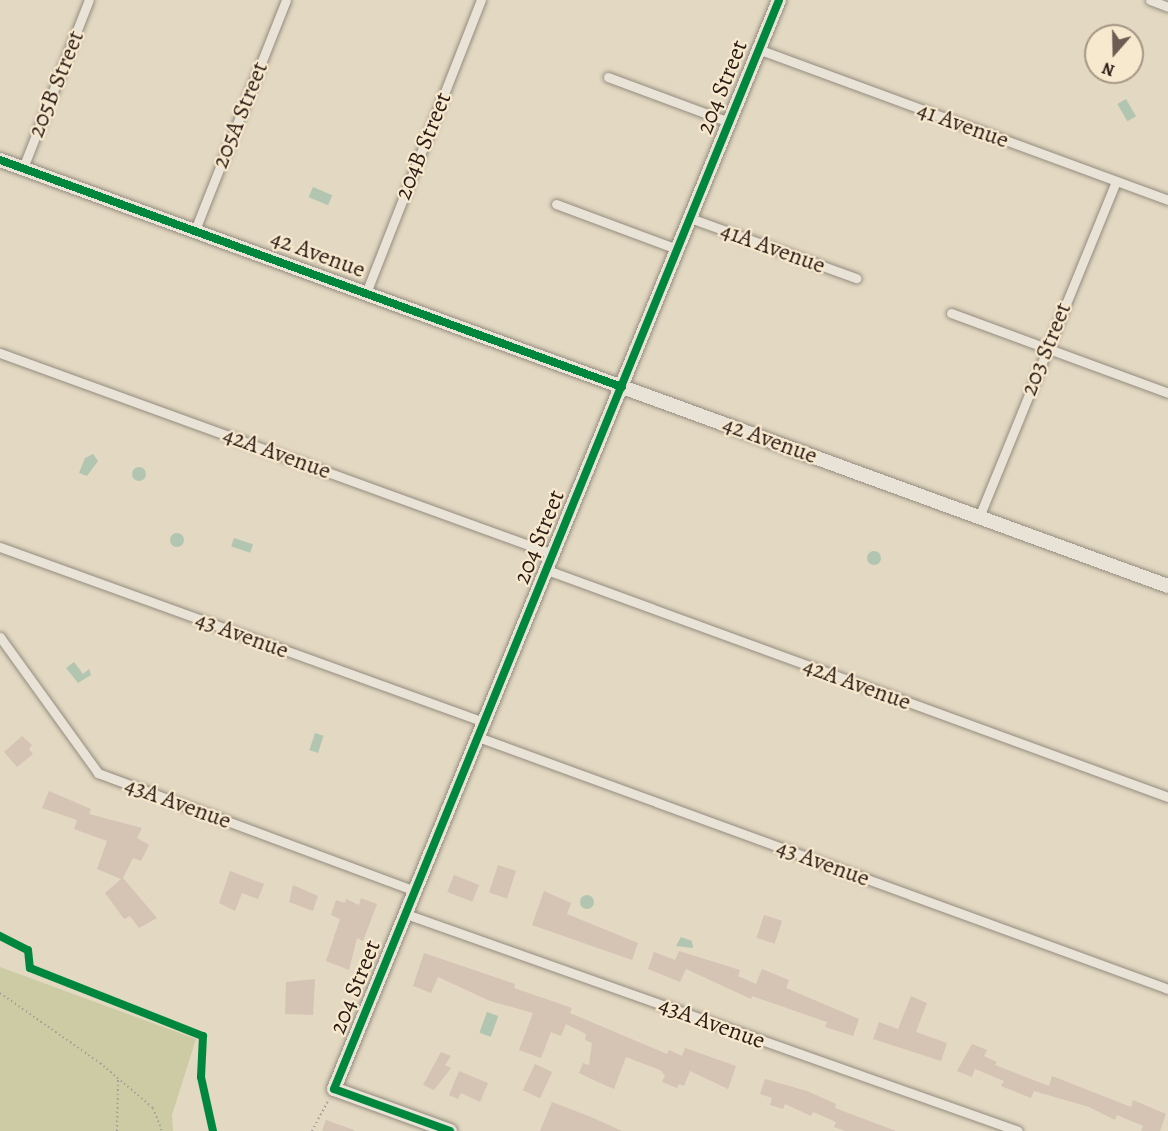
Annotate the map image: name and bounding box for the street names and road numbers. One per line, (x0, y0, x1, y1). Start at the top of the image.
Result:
street label: 205B Street (22, 26, 90, 142)
street label: 204 Street (690, 36, 754, 138)
street label: 205A Street (206, 58, 274, 172)
street label: 204B Street (388, 88, 458, 204)
street label: 41 Avenue (913, 95, 1013, 155)
street label: 41A Avenue (717, 216, 829, 280)
street label: 42 Avenue (267, 224, 369, 284)
street label: 203 Street (1014, 298, 1078, 400)
street label: 42 Avenue (719, 410, 821, 470)
street label: 42A Avenue (219, 420, 335, 486)
street label: 204 Street (507, 486, 571, 588)
street label: 43 Avenue (191, 605, 293, 665)
street label: 42A Avenue (799, 651, 915, 717)
street label: 43A Avenue (121, 770, 235, 836)
street label: 43 Avenue (772, 833, 874, 893)
street label: 204 Street (323, 936, 387, 1038)
street label: 43A Avenue (655, 990, 769, 1056)

